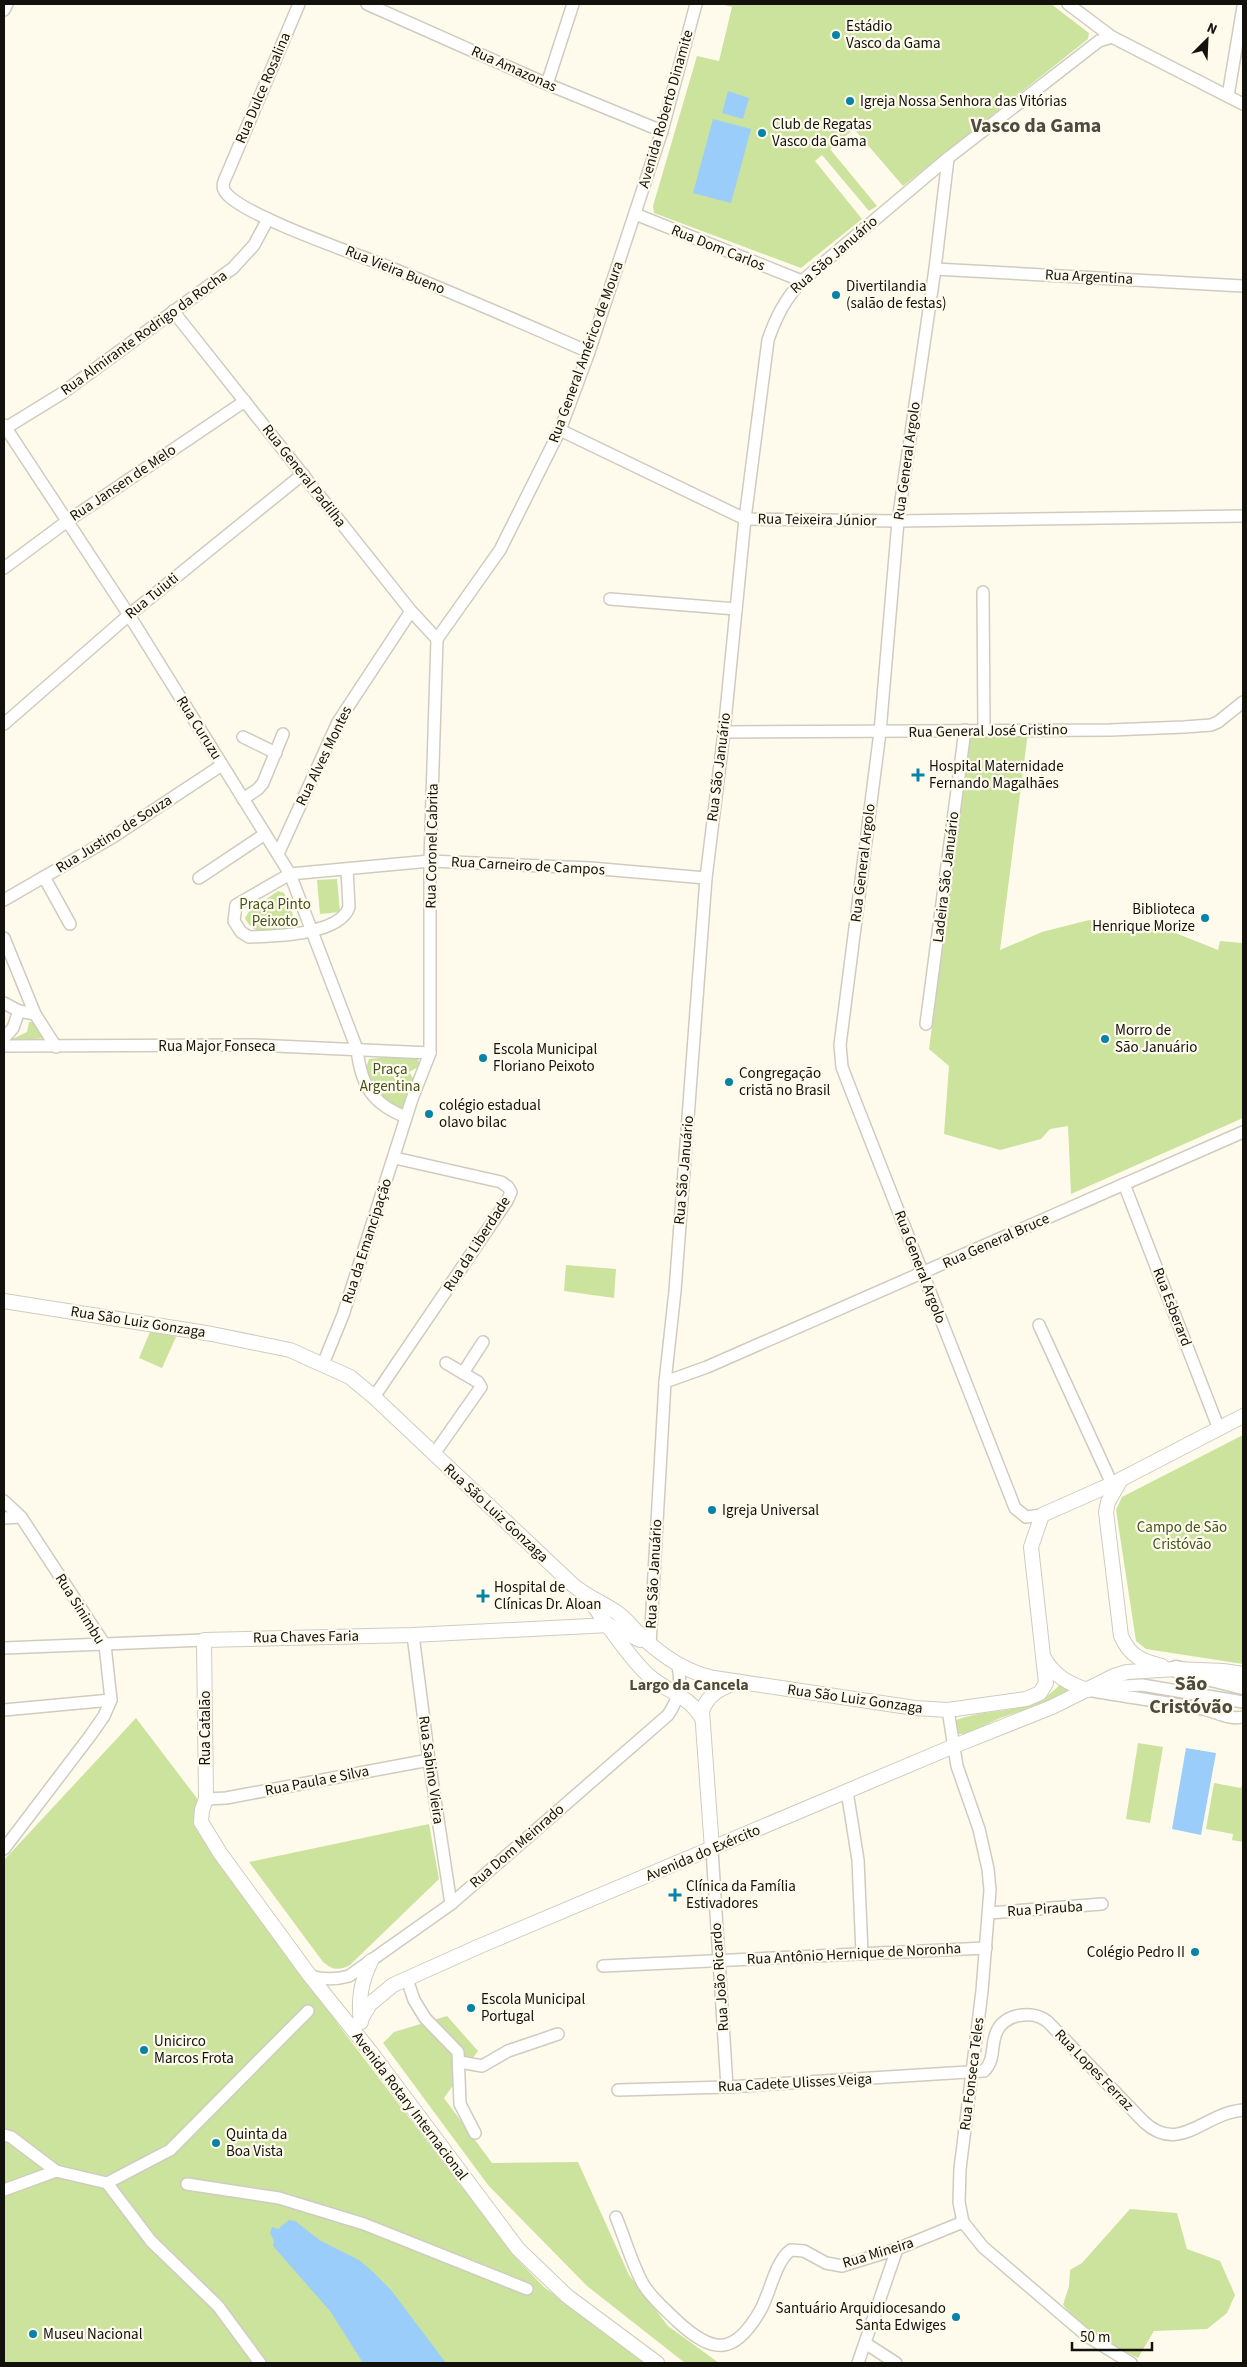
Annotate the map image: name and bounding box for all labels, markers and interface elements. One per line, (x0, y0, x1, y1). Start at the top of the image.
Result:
north arrow (1182, 15, 1232, 65)
place label: Estádio Vasco da Gama (846, 16, 941, 54)
text: N (1204, 18, 1220, 40)
street label: Avenida Roberto Dinamite (633, 27, 699, 191)
street label: Rua Dulce Rosalina (230, 29, 296, 147)
marker: Estádio Vasco da Gama (830, 29, 842, 41)
street label: Rua Amazonas (468, 41, 560, 97)
place label: Igreja Nossa Senhora das Vitórias (860, 91, 1067, 112)
marker: Igreja Nossa Senhora das Vitórias (844, 95, 856, 107)
district label: Vasco da Gama (970, 112, 1101, 140)
place label: Club de Regatas Vasco da Gama (772, 114, 872, 152)
marker: Club de Regatas Vasco da Gama (756, 127, 768, 139)
street label: Rua São Januário (786, 211, 882, 299)
street label: Rua Dom Carlos (668, 220, 768, 276)
street label: Rua Vieira Bueno (342, 240, 448, 300)
street label: Rua General Américo de Moura (543, 258, 629, 446)
street label: Rua Argentina (1045, 264, 1133, 290)
street label: Rua Almirante Rodrigo da Rocha (56, 265, 232, 401)
place label: Divertilandia (salão de festas) (846, 276, 946, 314)
marker: Divertilandia (salão de festas) (830, 289, 842, 301)
street label: Rua General Argolo (888, 400, 926, 522)
street label: Rua General Padilha (257, 420, 351, 532)
street label: Rua Jansen de Melo (66, 440, 180, 526)
street label: Rua Teixeira Júnior (757, 508, 877, 532)
street label: Rua Tuiuti (121, 568, 183, 624)
street label: Rua Curuzu (171, 692, 227, 764)
street label: Rua Alves Montes (291, 703, 357, 809)
street label: Rua São Januário (702, 711, 736, 823)
street label: Rua General José Cristino (908, 719, 1068, 743)
place label: Hospital Maternidade Fernando Magalhães (929, 756, 1064, 794)
marker: Hospital Maternidade Fernando Magalhães (911, 768, 925, 782)
street label: Rua Coronel Cabrita (420, 783, 444, 909)
street label: Rua Justino de Souza (52, 790, 176, 878)
street label: Rua General Argolo (845, 802, 881, 924)
street label: Ladeira São Januário (928, 810, 964, 944)
street label: Rua Carneiro de Campos (450, 851, 606, 881)
park label: Praça Pinto Peixoto (239, 894, 311, 932)
place label: Biblioteca Henrique Morize (1092, 899, 1195, 937)
marker: Biblioteca Henrique Morize (1199, 912, 1211, 924)
place label: Morro de São Januário (1115, 1020, 1197, 1058)
marker: Morro de São Januário (1099, 1033, 1111, 1045)
street label: Rua Major Fonseca (158, 1036, 276, 1057)
place label: Escola Municipal Floriano Peixoto (493, 1039, 597, 1077)
marker: Escola Municipal Floriano Peixoto (477, 1052, 489, 1064)
park label: Praça Argentina (360, 1059, 420, 1097)
place label: Congregação cristã no Brasil (739, 1063, 831, 1101)
marker: Congregação cristã no Brasil (723, 1076, 735, 1088)
place label: colégio estadual olavo bilac (439, 1095, 541, 1133)
marker: colégio estadual olavo bilac (423, 1108, 435, 1120)
street label: Rua São Januário (669, 1114, 699, 1226)
street label: Rua da Emancipação (337, 1176, 397, 1306)
street label: Rua da Liberdade (438, 1192, 516, 1296)
street label: Rua General Argolo (889, 1207, 951, 1327)
street label: Rua General Bruce (939, 1208, 1053, 1274)
street label: Rua Esberard (1147, 1265, 1197, 1349)
street label: Rua São Luiz Gonzaga (69, 1301, 207, 1343)
street label: Rua São Luiz Gonzaga (439, 1459, 553, 1567)
place label: Igreja Universal (722, 1500, 819, 1521)
marker: Igreja Universal (706, 1504, 718, 1516)
park label: Campo de São Cristóvão (1137, 1517, 1227, 1555)
street label: Rua São Januário (641, 1519, 667, 1629)
street label: Rua Sinimbu (50, 1570, 110, 1648)
place label: Hospital de Clínicas Dr. Aloan (494, 1577, 601, 1615)
marker: Hospital de Clínicas Dr. Aloan (476, 1589, 490, 1603)
street label: Rua Chaves Faria (253, 1626, 359, 1648)
district label: São Cristóvão (1149, 1670, 1233, 1721)
district label: Largo da Cancela (629, 1674, 749, 1696)
street label: Rua São Luiz Gonzaga (786, 1679, 924, 1719)
street label: Rua Catalão (195, 1690, 216, 1766)
street label: Rua Sabino Vieira (413, 1715, 449, 1825)
street label: Rua Paula e Silva (263, 1761, 371, 1801)
street label: Rua Dom Meinrado (465, 1799, 569, 1893)
street label: Avenida do Exército (642, 1819, 764, 1887)
place label: Clínica da Família Estivadores (686, 1876, 796, 1914)
marker: Clínica da Família Estivadores (668, 1888, 682, 1902)
street label: Rua Pirauba (1007, 1896, 1083, 1922)
street label: Rua João Ricardo (706, 1922, 734, 2032)
street label: Rua Antônio Hernique de Noronha (746, 1938, 962, 1970)
place label: Colégio Pedro II (1087, 1942, 1185, 1963)
marker: Colégio Pedro II (1189, 1946, 1201, 1958)
place label: Escola Municipal Portugal (481, 1989, 585, 2027)
marker: Escola Municipal Portugal (465, 2002, 477, 2014)
street label: Rua Fonseca Teles (955, 2016, 989, 2132)
street label: Rua Lopes Ferraz (1050, 2025, 1138, 2115)
street label: Avenida Rotary Internacional (347, 2027, 473, 2185)
place label: Unicirco Marcos Frota (154, 2031, 234, 2069)
marker: Unicirco Marcos Frota (138, 2044, 150, 2056)
street label: Rua Cadete Ulisses Veiga (717, 2068, 873, 2098)
place label: Quinta da Boa Vista (226, 2124, 287, 2162)
marker: Quinta da Boa Vista (210, 2137, 222, 2149)
street label: Rua Mineira (840, 2232, 916, 2274)
place label: Santuário Arquidiocesando Santa Edwiges (775, 2298, 946, 2336)
marker: Santuário Arquidiocesando Santa Edwiges (950, 2311, 962, 2323)
scale bar (1072, 2320, 1152, 2352)
place label: Museu Nacional (43, 2324, 143, 2345)
text: 50 m (1080, 2327, 1110, 2348)
marker: Museu Nacional (27, 2328, 39, 2340)

